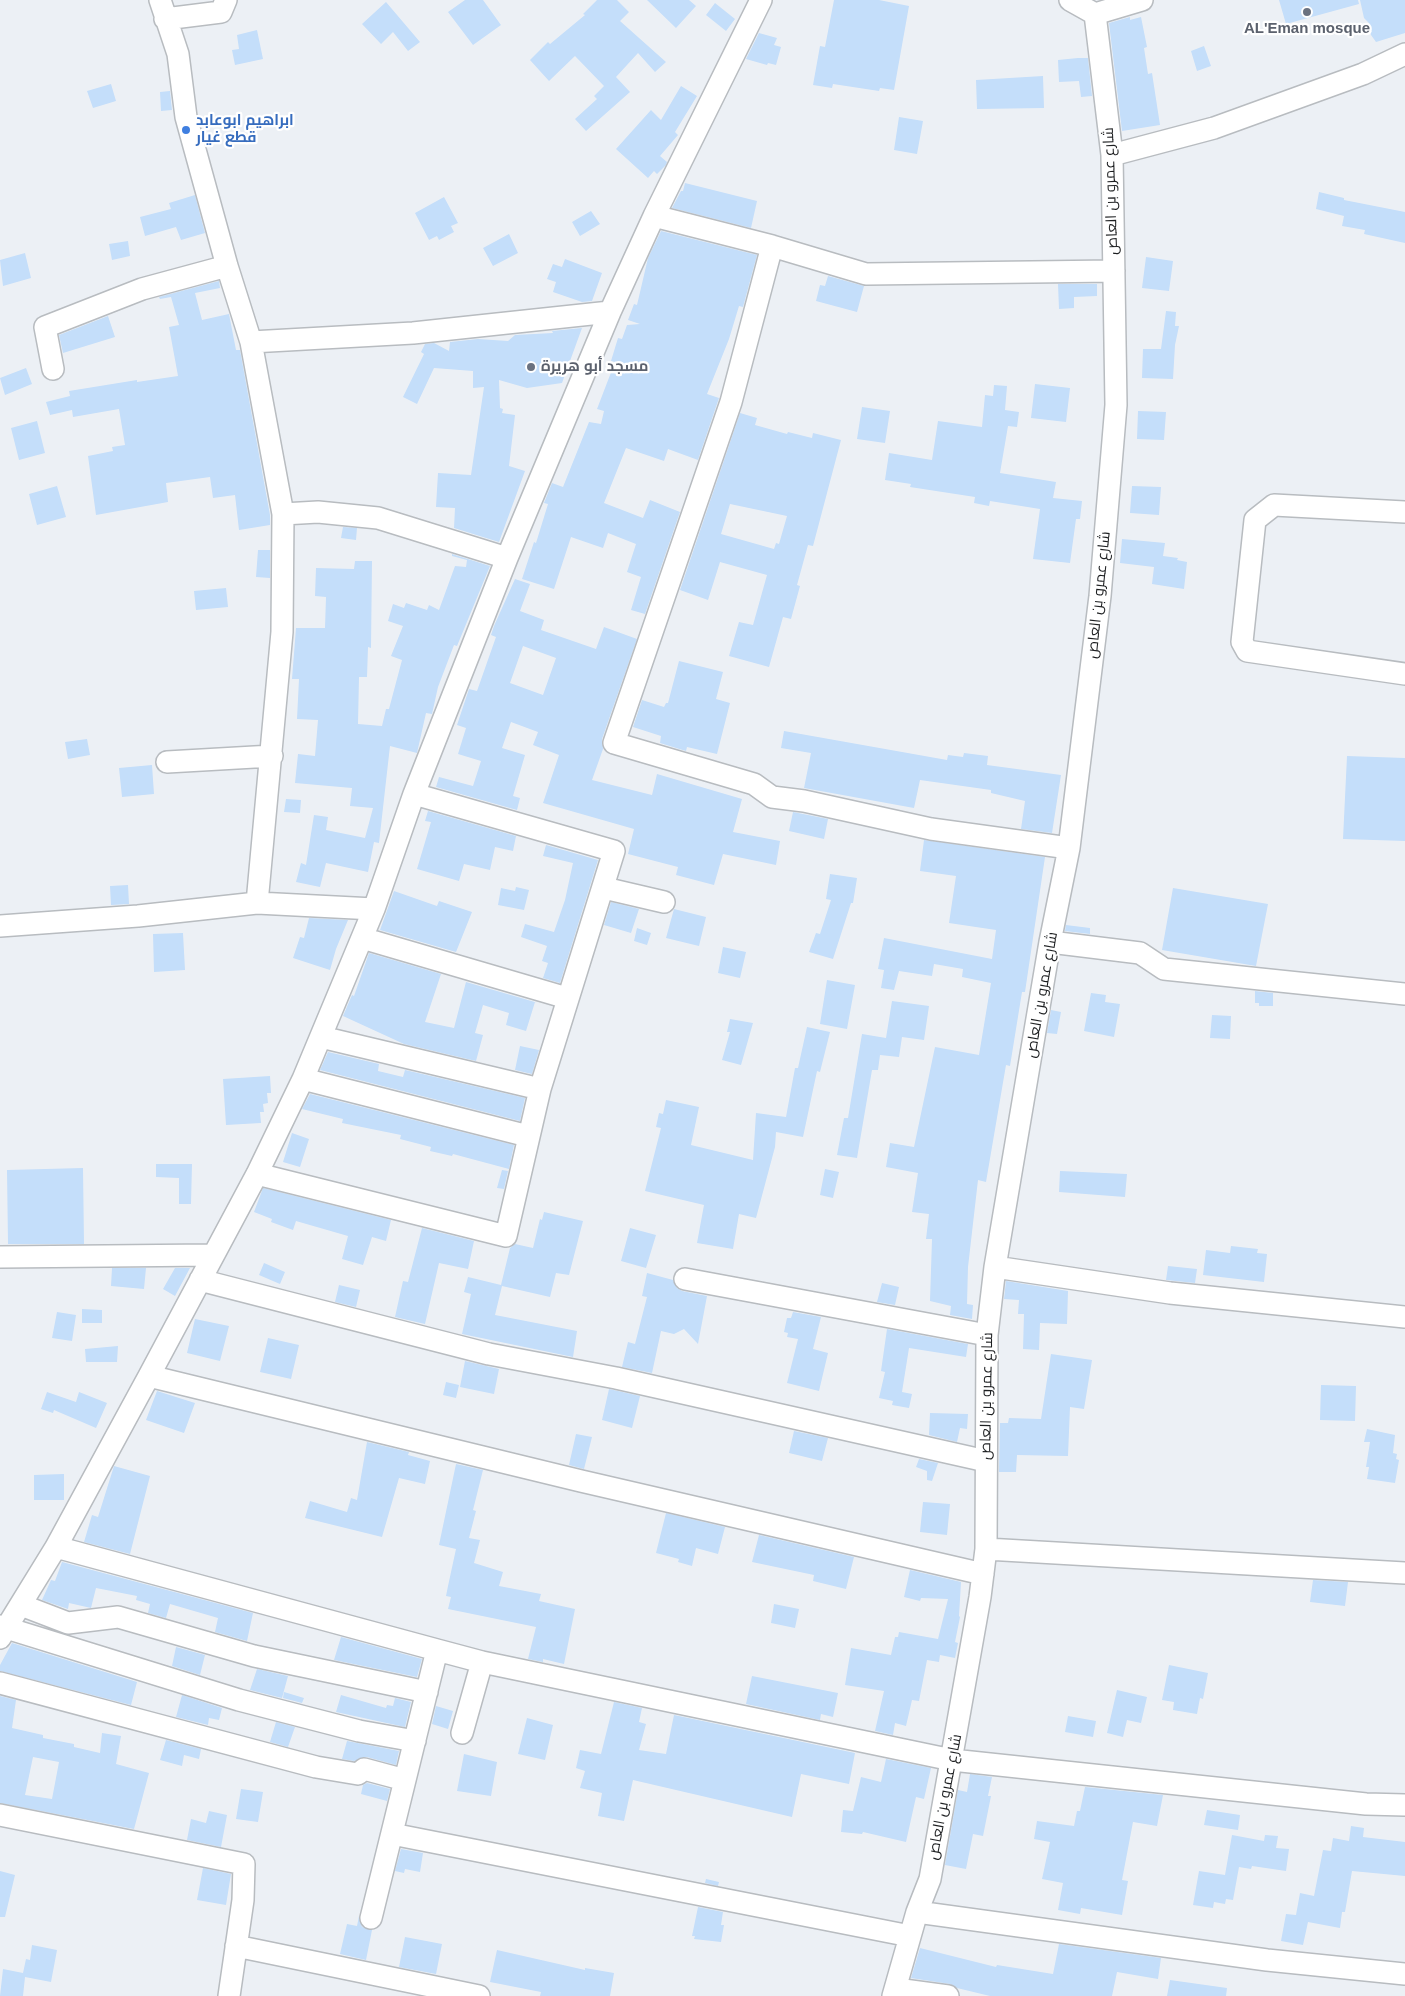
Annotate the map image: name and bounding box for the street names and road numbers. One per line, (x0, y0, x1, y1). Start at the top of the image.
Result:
street label: شارع عمرو بن العاص (1100, 127, 1122, 255)
street label: شارع عمرو بن العاص (1083, 531, 1115, 659)
street label: شارع عمرو بن العاص (1022, 931, 1062, 1059)
street label: شارع عمرو بن العاص (977, 1332, 997, 1460)
street label: شارع عمرو بن العاص (924, 1733, 966, 1861)

